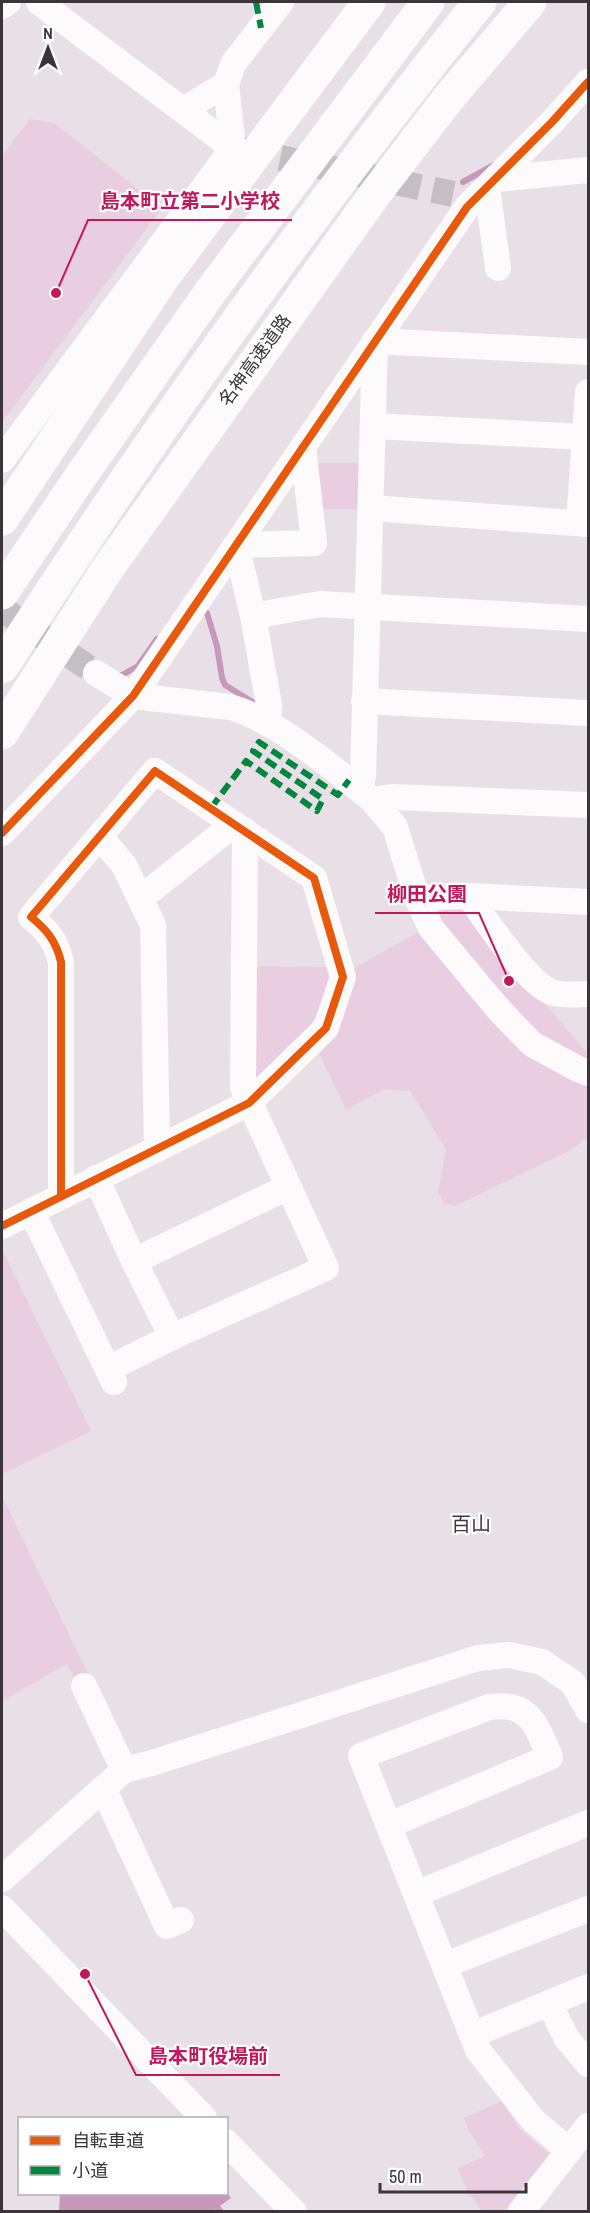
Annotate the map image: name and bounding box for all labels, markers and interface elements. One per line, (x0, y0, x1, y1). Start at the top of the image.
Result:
north arrow (18, 18, 78, 78)
text: N (43, 22, 53, 44)
callout: 島本町立第二小学校 (88, 182, 292, 220)
text: 島本町立第二小学校 (100, 187, 280, 214)
street label: 名神高速道路 (213, 309, 296, 411)
callout: 柳田公園 (375, 875, 479, 913)
text: 柳田公園 (387, 880, 467, 907)
district label: 百山 (451, 1510, 491, 1537)
callout: 島本町役場前 (136, 2037, 280, 2075)
text: 島本町役場前 (148, 2042, 268, 2069)
legend (18, 2117, 228, 2195)
text: 自転車道 (72, 2128, 144, 2153)
scale bar (380, 2156, 526, 2194)
text: 小道 (72, 2158, 108, 2183)
text: 50 m (389, 2164, 422, 2189)

